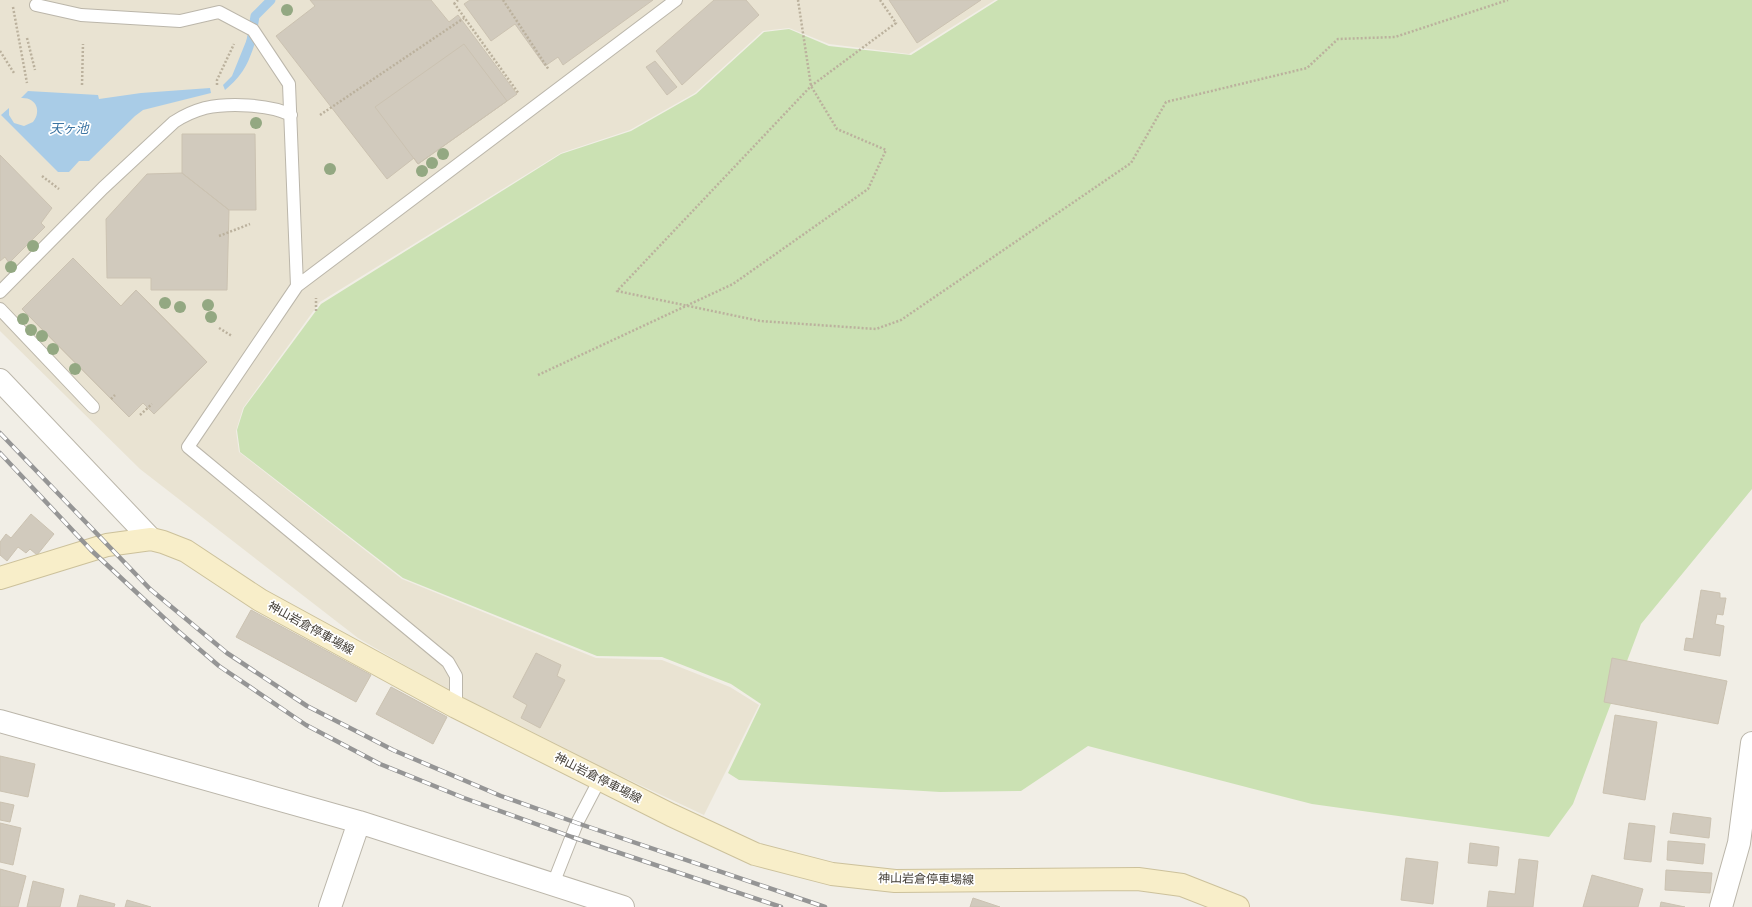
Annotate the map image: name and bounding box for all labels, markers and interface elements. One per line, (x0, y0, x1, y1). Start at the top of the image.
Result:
water label: 天ヶ池 (49, 120, 90, 136)
street label: 神山岩倉停車場線 (266, 598, 357, 657)
street label: 神山岩倉停車場線 (553, 749, 644, 805)
street label: 神山岩倉停車場線 (878, 870, 974, 886)

